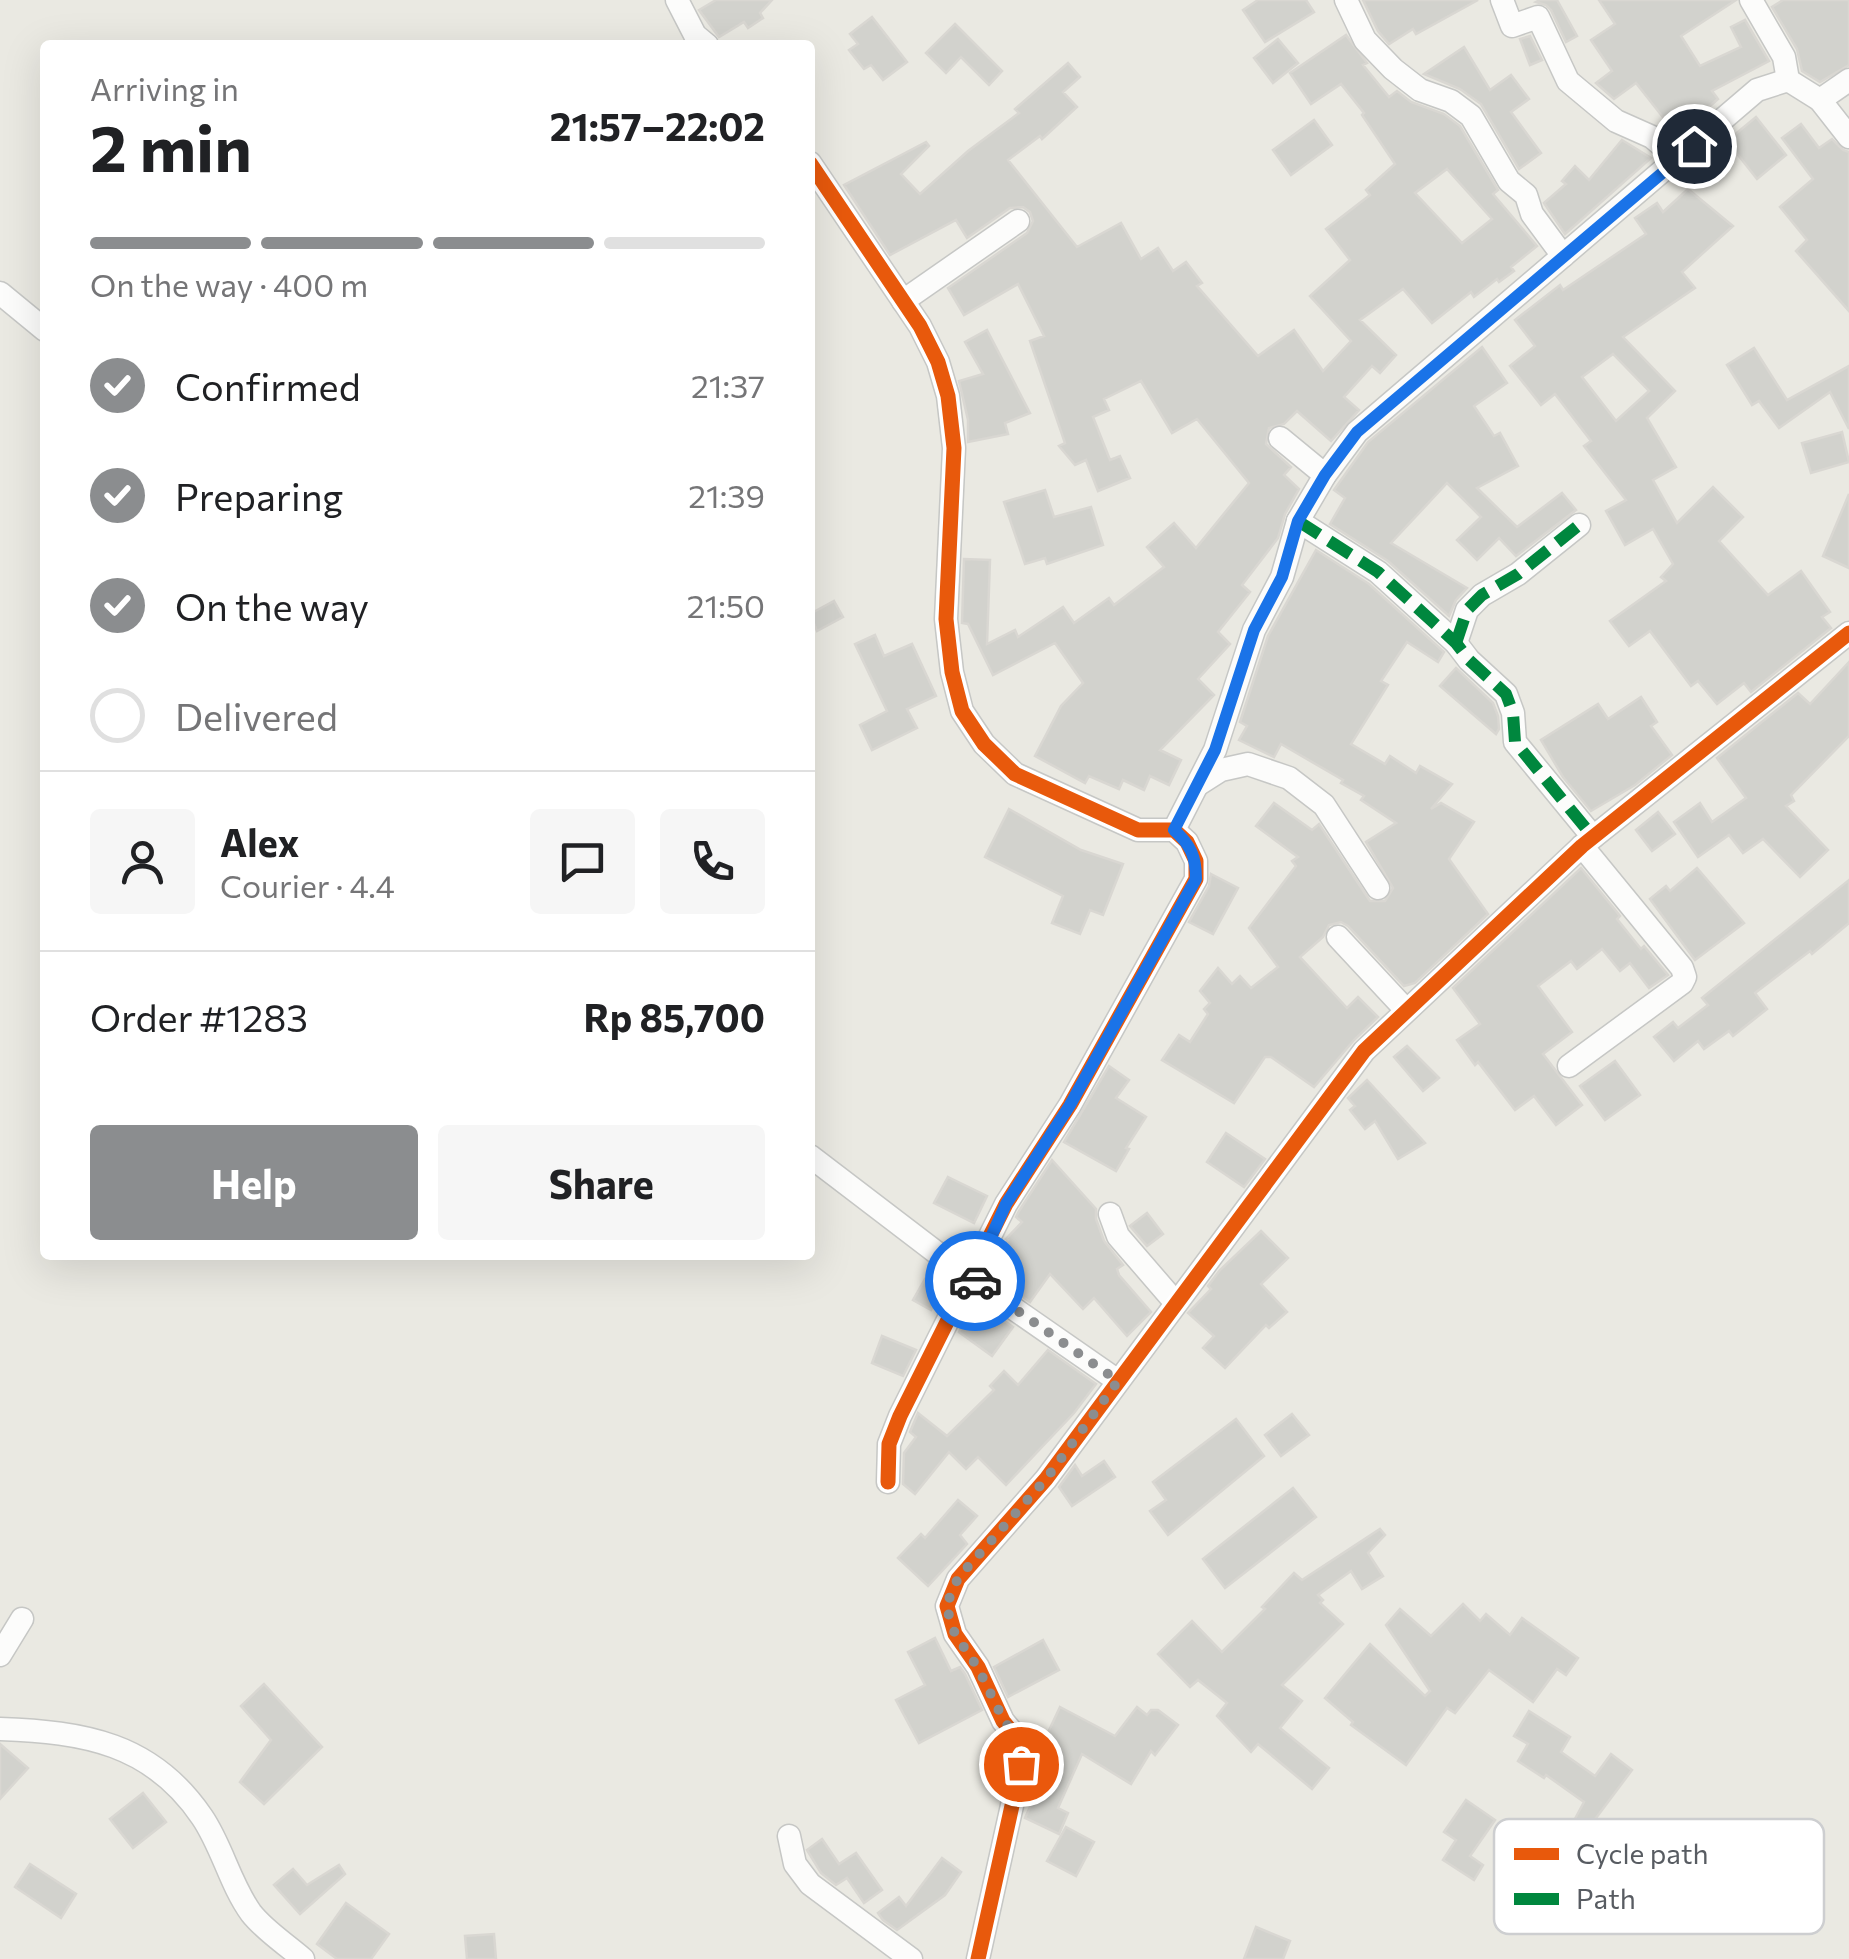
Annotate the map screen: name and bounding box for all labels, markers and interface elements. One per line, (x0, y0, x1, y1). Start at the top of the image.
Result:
text: Arriving in (90, 68, 239, 108)
text: 21:57–22:02 (550, 102, 765, 149)
pin (1652, 104, 1737, 189)
text: 2 min (90, 106, 252, 185)
icon: home (1667, 119, 1722, 174)
text: On the way · 400 m (90, 264, 368, 304)
icon: check (90, 358, 145, 413)
text: Confirmed (175, 362, 361, 409)
text: 21:37 (691, 365, 765, 405)
icon: check (90, 468, 145, 523)
text: Preparing (175, 472, 343, 519)
text: 21:39 (688, 475, 765, 515)
icon: check (90, 578, 145, 633)
text: On the way (175, 582, 369, 629)
text: 21:50 (687, 585, 765, 625)
text: Delivered (175, 692, 338, 739)
button: person (90, 809, 195, 914)
button: chat (530, 809, 635, 914)
button: phone (660, 809, 765, 914)
text: Alex (220, 818, 299, 865)
text: Courier · 4.4 (220, 865, 395, 905)
text: Order #1283 (90, 993, 308, 1040)
text: Rp 85,700 (584, 993, 765, 1040)
button: Help (90, 1125, 418, 1240)
button: Share (438, 1125, 765, 1240)
courier (925, 1231, 1025, 1331)
icon: car (948, 1254, 1003, 1309)
pin (979, 1722, 1064, 1807)
icon: bag (994, 1737, 1049, 1792)
legend (1494, 1819, 1824, 1934)
text: Cycle path (1576, 1836, 1708, 1870)
text: Path (1576, 1881, 1636, 1915)

